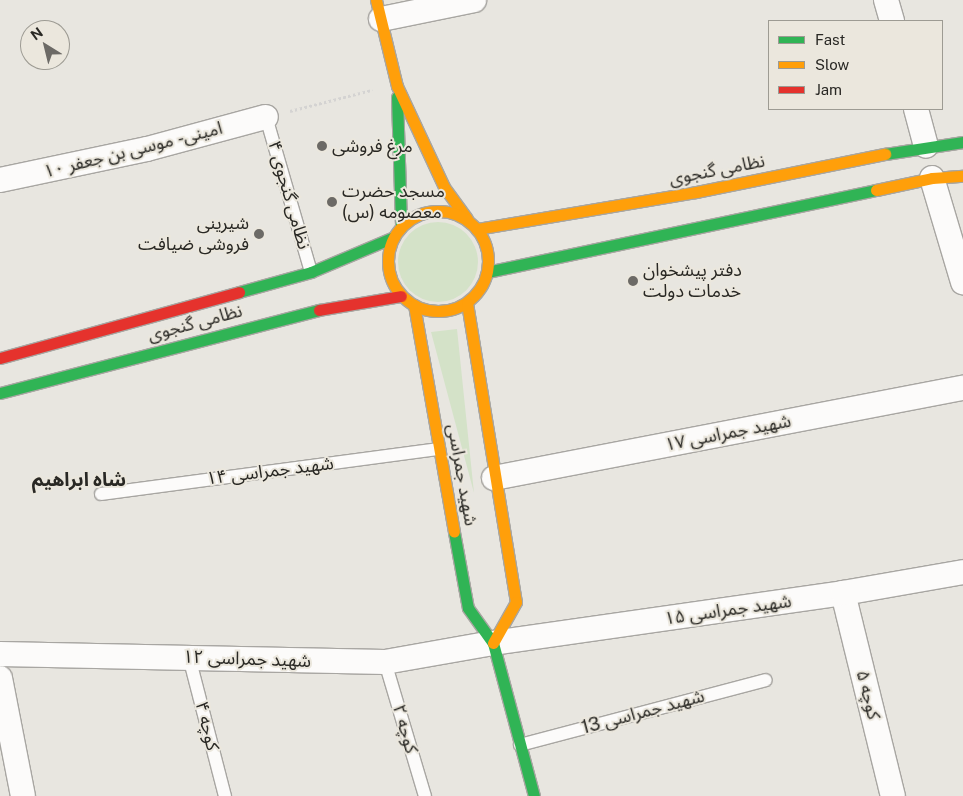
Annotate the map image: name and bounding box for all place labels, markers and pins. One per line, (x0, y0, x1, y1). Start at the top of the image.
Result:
place label: مرغ فروشی (332, 135, 413, 157)
marker: مرغ فروشی (316, 140, 328, 152)
place label: مسجد حضرت معصومه (س) (342, 181, 445, 223)
marker: مسجد حضرت معصومه (س) (326, 196, 338, 208)
place label: شیرینی فروشی ضیافت (138, 213, 249, 255)
marker: شیرینی فروشی ضیافت (253, 228, 265, 240)
place label: دفتر پیشخوان خدمات دولت (643, 260, 742, 302)
marker: دفتر پیشخوان خدمات دولت (627, 275, 639, 287)

